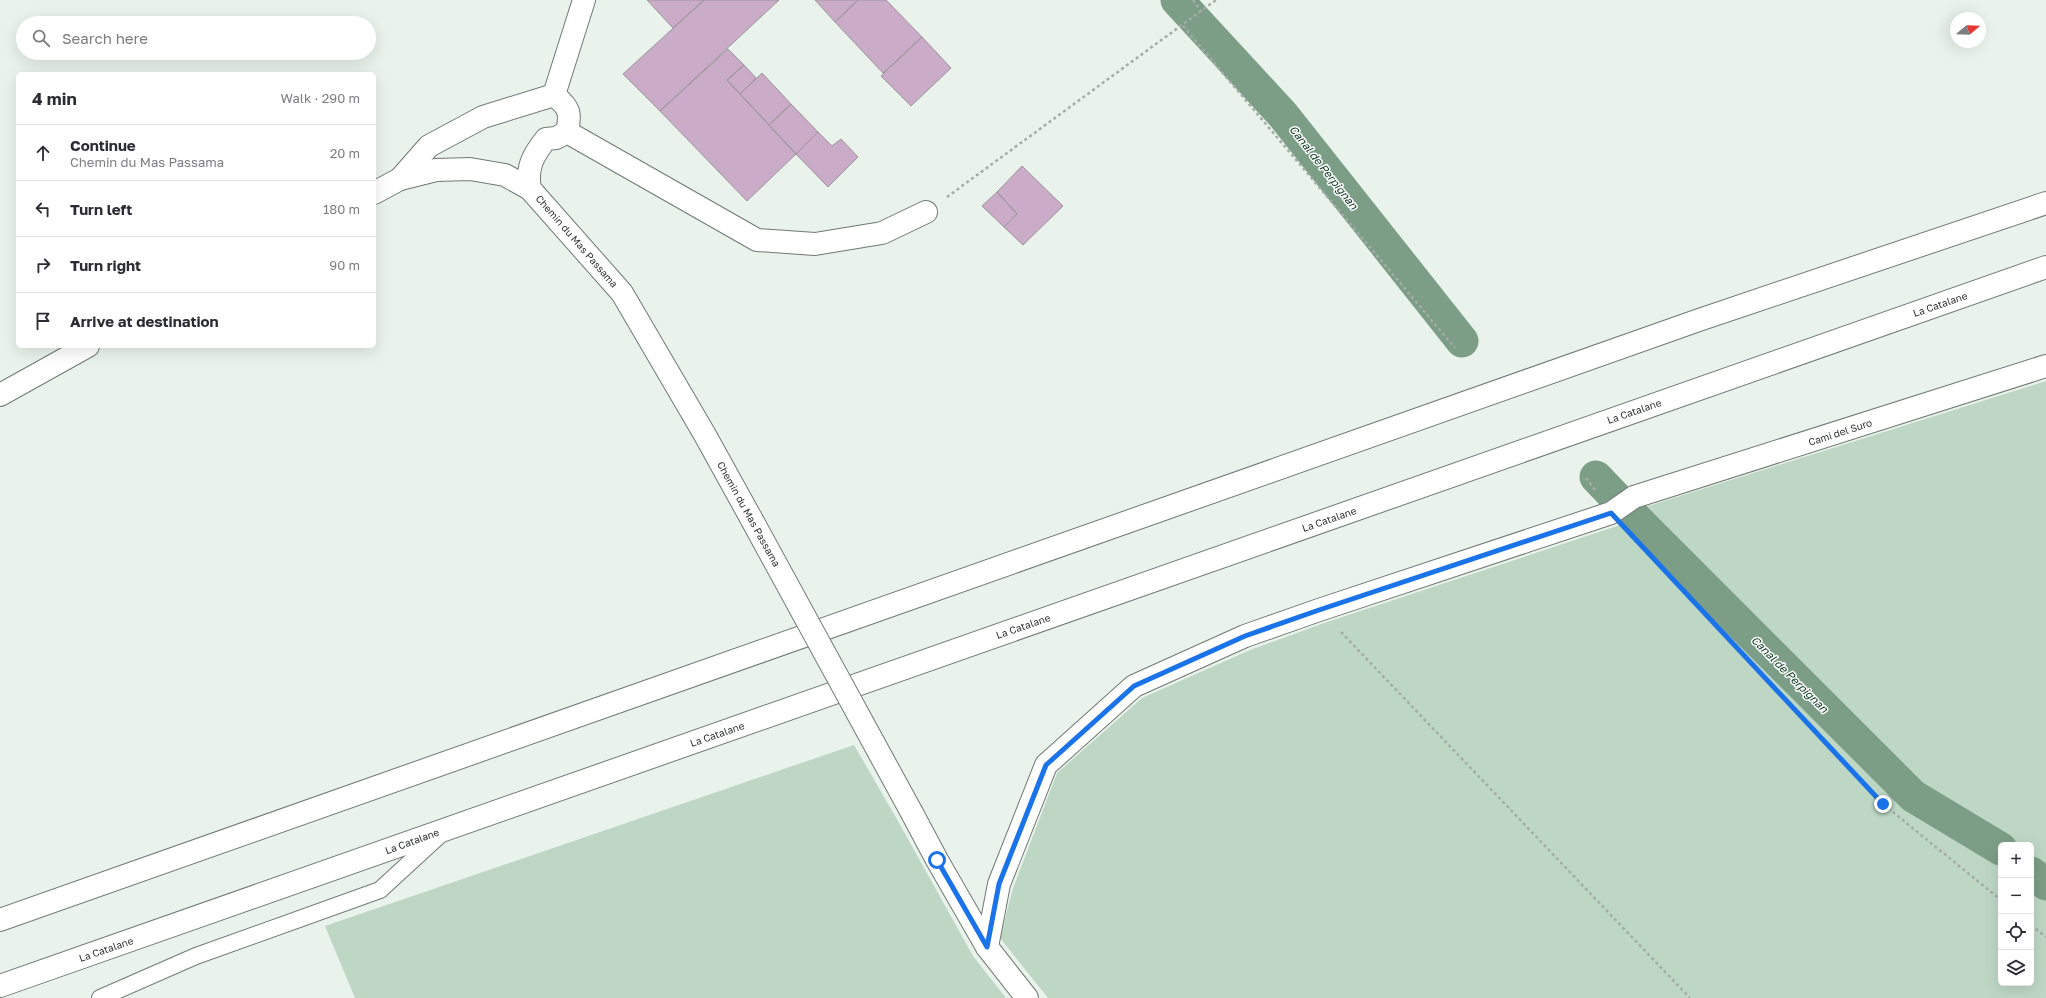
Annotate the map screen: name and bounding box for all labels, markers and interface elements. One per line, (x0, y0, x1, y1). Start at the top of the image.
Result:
north arrow (1950, 12, 1986, 48)
search box (16, 16, 376, 60)
icon: search (30, 27, 52, 49)
text: Search here (62, 29, 148, 47)
text: 4 min (32, 88, 77, 109)
text: Walk · 290 m (281, 90, 360, 106)
water label: Canal de Perpignan (1286, 122, 1362, 213)
text: Continue (70, 136, 136, 154)
icon: ahead (32, 142, 54, 164)
text: 20 m (330, 145, 360, 161)
text: Chemin du Mas Passama (70, 154, 224, 170)
street label: Chemin du Mas Passama (534, 192, 620, 290)
icon: left (32, 198, 54, 220)
text: Turn left (70, 200, 132, 218)
text: 180 m (323, 201, 360, 217)
icon: right (32, 254, 54, 276)
text: Turn right (70, 256, 141, 274)
text: 90 m (329, 257, 360, 273)
street label: La Catalane (1911, 289, 1969, 319)
icon: arrive (32, 310, 54, 332)
text: Arrive at destination (70, 312, 219, 330)
street label: La Catalane (1605, 396, 1663, 426)
street label: Cami del Suro (1807, 416, 1873, 448)
street label: Chemin du Mas Passama (715, 459, 783, 569)
street label: La Catalane (1300, 504, 1358, 534)
street label: La Catalane (994, 611, 1052, 641)
water label: Canal de Perpignan (1748, 633, 1832, 717)
street label: La Catalane (688, 719, 746, 749)
route end (1874, 795, 1892, 813)
street label: La Catalane (383, 826, 441, 856)
map controls (1998, 842, 2034, 986)
button: + (1998, 842, 2034, 878)
route start (928, 851, 946, 869)
button: − (1998, 878, 2034, 914)
button: locate (1998, 914, 2034, 950)
street label: La Catalane (77, 934, 135, 964)
button: layers (1998, 950, 2034, 986)

